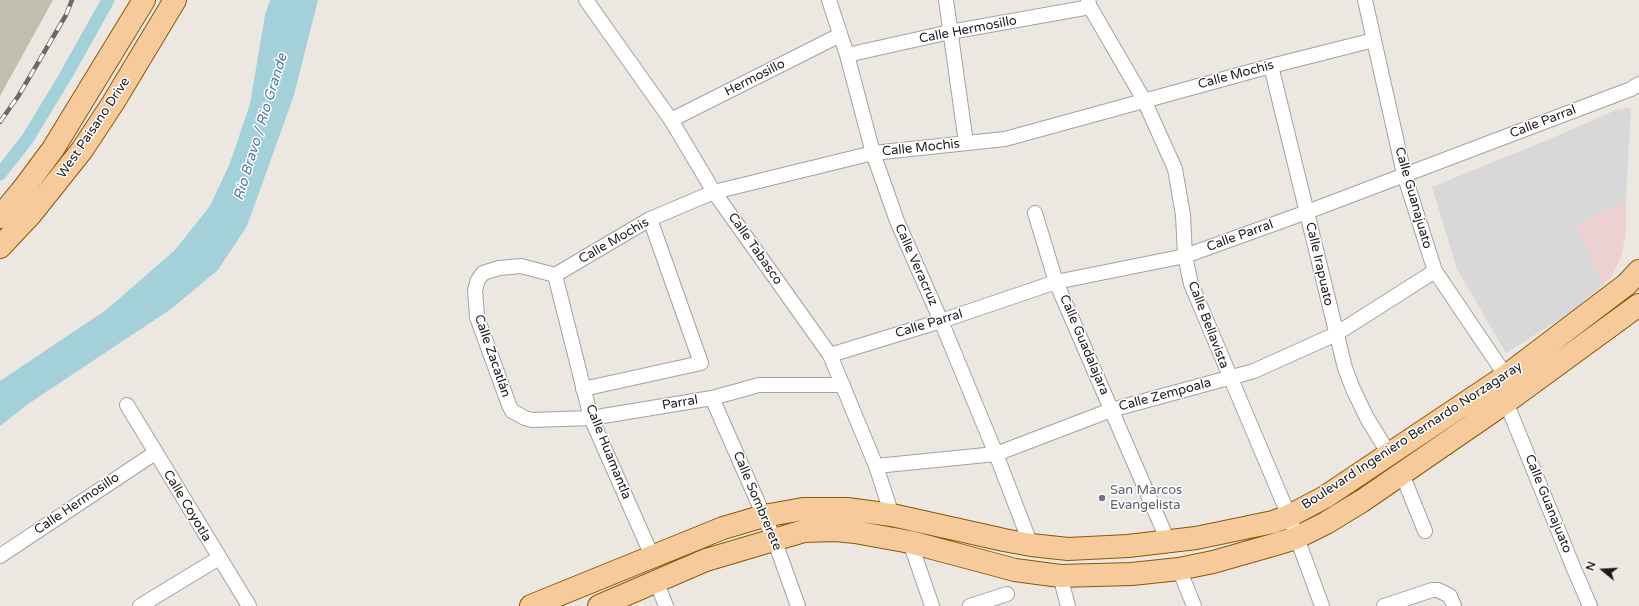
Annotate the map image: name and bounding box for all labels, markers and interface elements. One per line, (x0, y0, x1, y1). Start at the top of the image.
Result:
street label: Calle Hermosillo (918, 13, 1018, 47)
water label: Río Bravo / Rio Grande (231, 52, 291, 202)
street label: Hermosillo (722, 56, 788, 100)
street label: Calle Mochis (1196, 57, 1276, 93)
street label: West Paisano Drive (54, 75, 134, 181)
street label: Calle Parral (1508, 102, 1578, 142)
street label: Calle Mochis (881, 136, 961, 160)
street label: Calle Guanajuato (1391, 145, 1435, 251)
street label: Calle Tabasco (724, 210, 786, 288)
street label: Calle Mochis (576, 215, 652, 267)
street label: Calle Parral (1205, 217, 1275, 255)
street label: Calle Irapuato (1302, 221, 1336, 307)
street label: Calle Veracruz (891, 222, 941, 308)
street label: Calle Bellavista (1184, 279, 1232, 371)
street label: Calle Guadalajara (1056, 292, 1112, 398)
street label: Calle Parral (893, 306, 965, 342)
street label: Calle Zacatlán (471, 312, 513, 400)
street label: Boulevard Ingeniero Bernardo Norzagaray (1299, 359, 1525, 513)
street label: Calle Zempoala (1117, 375, 1213, 415)
street label: Parral (661, 392, 699, 414)
street label: Calle Huamantla (582, 402, 634, 502)
street label: Calle Sombrerete (729, 449, 785, 553)
street label: Calle Guanajuato (1521, 452, 1575, 556)
street label: Calle Coyotla (160, 468, 214, 544)
street label: Calle Hermosillo (32, 470, 122, 538)
place label: San Marcos Evangelista (1110, 483, 1182, 514)
marker: San Marcos Evangelista (1097, 493, 1107, 503)
north arrow (1583, 550, 1623, 590)
text: N (1584, 560, 1599, 572)

